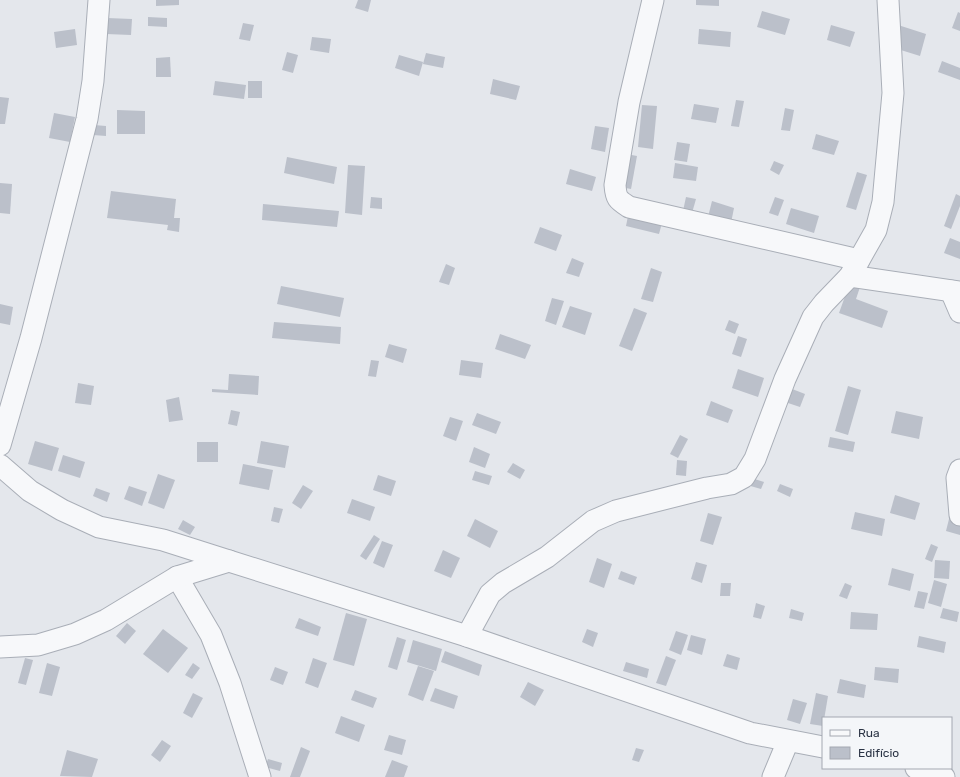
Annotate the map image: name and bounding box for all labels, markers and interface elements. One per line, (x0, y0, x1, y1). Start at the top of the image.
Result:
legend (822, 717, 952, 769)
text: Rua (858, 726, 880, 740)
text: Edifício (858, 746, 899, 760)

